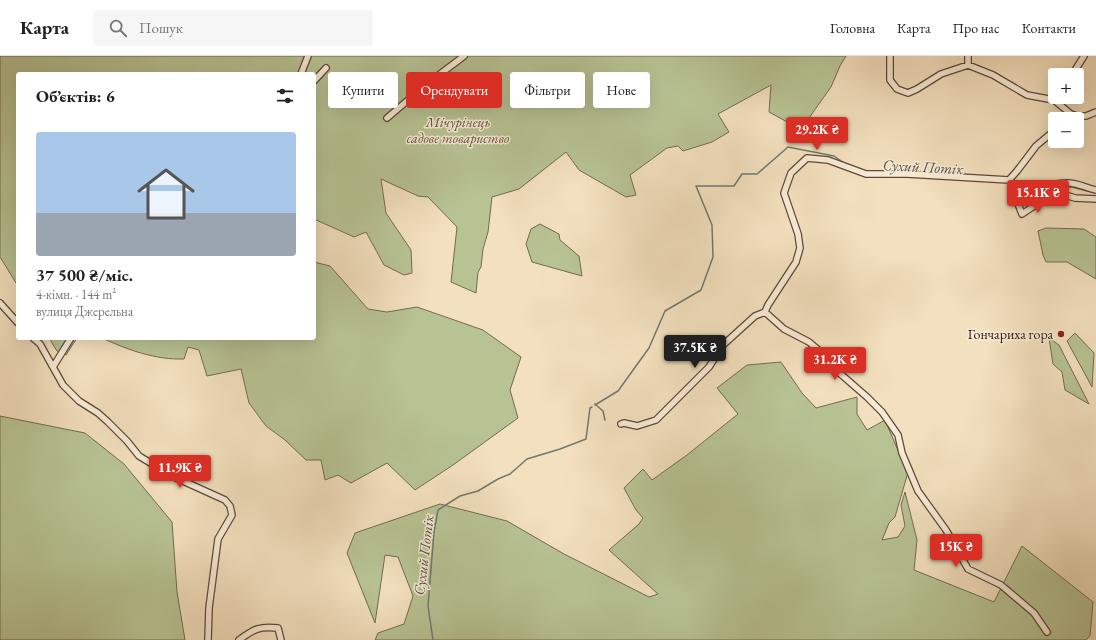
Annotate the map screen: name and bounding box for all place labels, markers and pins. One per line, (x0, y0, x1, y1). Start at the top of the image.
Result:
pin: 29.2K ₴ (780, 117, 854, 151)
pin: 15.1K ₴ (1001, 180, 1075, 214)
place label: Гончариха гора (968, 325, 1053, 343)
marker: Гончариха гора (1056, 329, 1066, 339)
pin: 37.5K ₴ (658, 335, 732, 369)
pin: 31.2K ₴ (798, 347, 872, 381)
pin: 11.9K ₴ (143, 455, 217, 489)
pin: 15K ₴ (928, 534, 984, 568)

